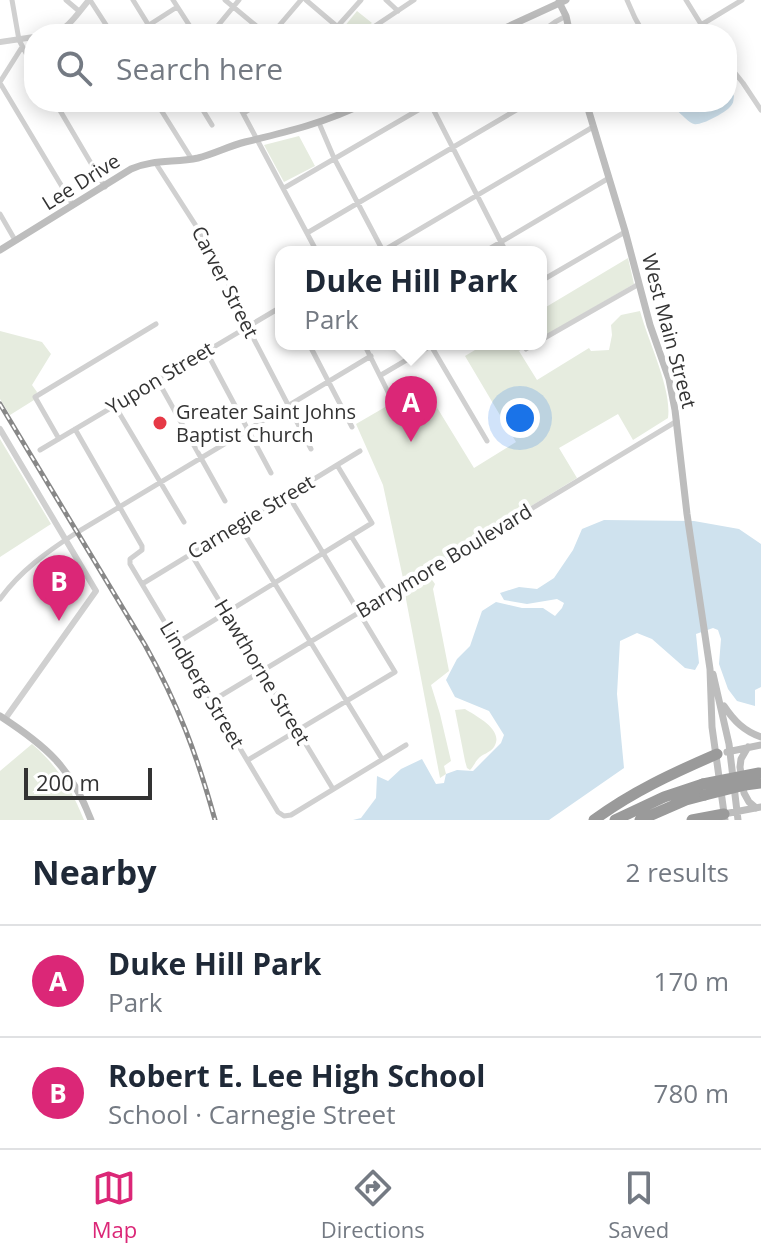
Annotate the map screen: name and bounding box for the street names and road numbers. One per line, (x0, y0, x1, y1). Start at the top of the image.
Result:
street label: Lee Drive (37, 147, 125, 216)
street label: Carver Street (186, 221, 265, 342)
street label: West Main Street (636, 251, 703, 411)
street label: Yupon Street (101, 335, 219, 420)
street label: Carnegie Street (182, 468, 319, 565)
street label: Barrymore Boulevard (351, 497, 537, 624)
street label: Hawthorne Street (208, 594, 317, 750)
street label: Lindberg Street (154, 616, 251, 753)

